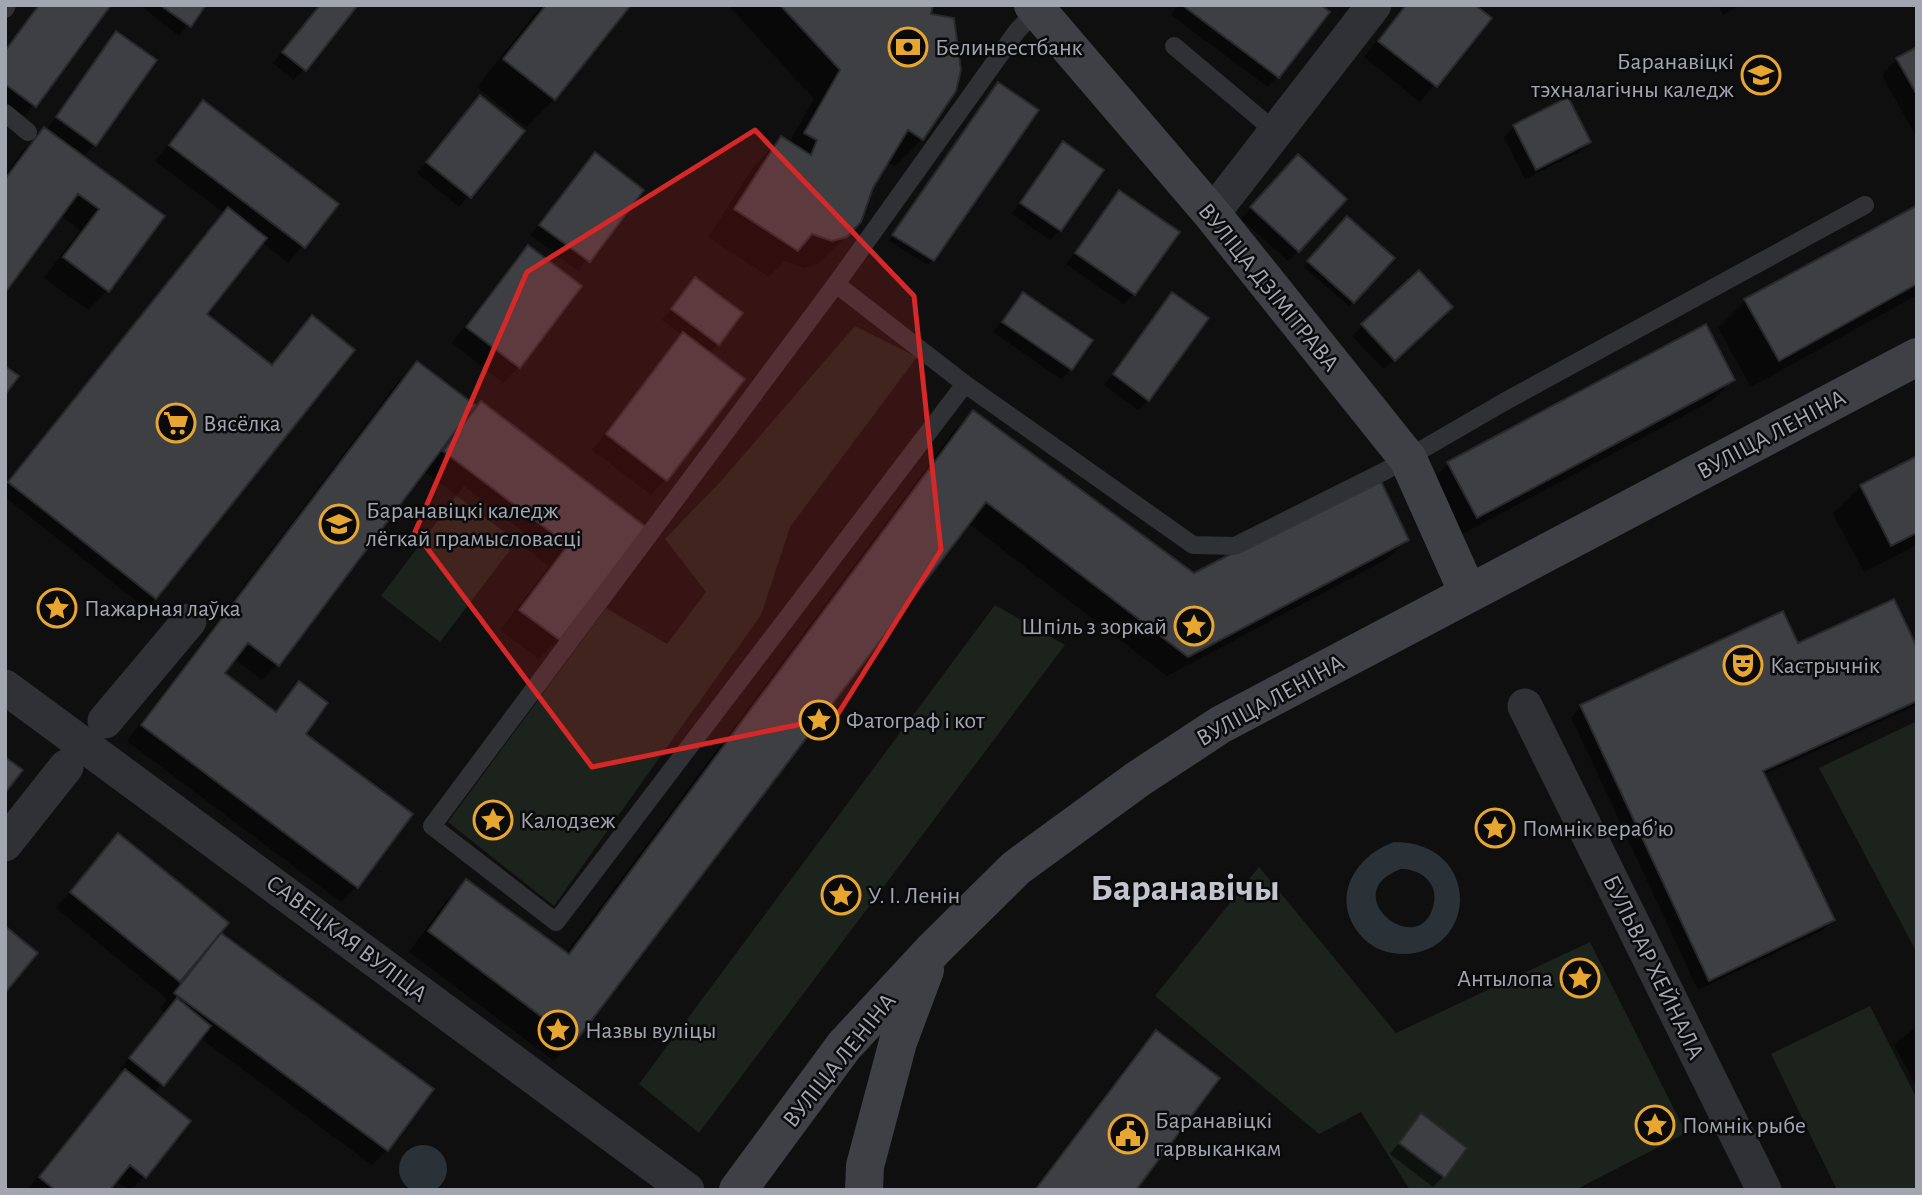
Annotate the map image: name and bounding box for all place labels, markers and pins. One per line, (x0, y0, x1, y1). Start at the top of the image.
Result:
bank icon: Белинвестбанк (887, 26, 929, 68)
place label: Белинвестбанк (935, 36, 1083, 60)
place label: Баранавіцкі тэхналагічны каледж (1530, 50, 1734, 102)
school or university icon: Баранавіцкі тэхналагічны каледж (1740, 54, 1782, 96)
supermarket icon: Вясёлка (155, 402, 197, 444)
place label: Вясёлка (203, 412, 281, 436)
place label: Баранавіцкі каледж лёгкай прамысловасці (366, 499, 582, 551)
school or university icon: Баранавіцкі каледж лёгкай прамысловасці (318, 503, 360, 545)
place icon: Пажарная лаўка (36, 587, 78, 629)
place label: Пажарная лаўка (84, 597, 241, 621)
place icon: Шпіль з зоркай (1173, 605, 1215, 647)
place label: Шпіль з зоркай (1021, 615, 1167, 639)
theatre icon: Кастрычнік (1722, 644, 1764, 686)
place label: Кастрычнік (1770, 654, 1880, 678)
place icon: Фатограф і кот (798, 699, 840, 741)
place label: Фатограф і кот (846, 709, 985, 733)
place icon: Калодзеж (472, 799, 514, 841)
place icon: Помнік верабʼю (1474, 807, 1516, 849)
place label: Калодзеж (520, 809, 616, 833)
place label: Помнік верабʼю (1522, 817, 1674, 841)
place icon: У. І. Ленін (820, 874, 862, 916)
place label: У. І. Ленін (868, 884, 960, 908)
place icon: Антылопа (1559, 957, 1601, 999)
place label: Антылопа (1457, 967, 1553, 991)
place icon: Назвы вуліцы (537, 1009, 579, 1051)
place label: Назвы вуліцы (585, 1019, 716, 1043)
place icon: Помнік рыбе (1634, 1104, 1676, 1146)
place label: Баранавіцкі гарвыканкам (1155, 1109, 1282, 1161)
public building icon: Баранавіцкі гарвыканкам (1107, 1113, 1149, 1155)
place label: Помнік рыбе (1682, 1114, 1806, 1138)

